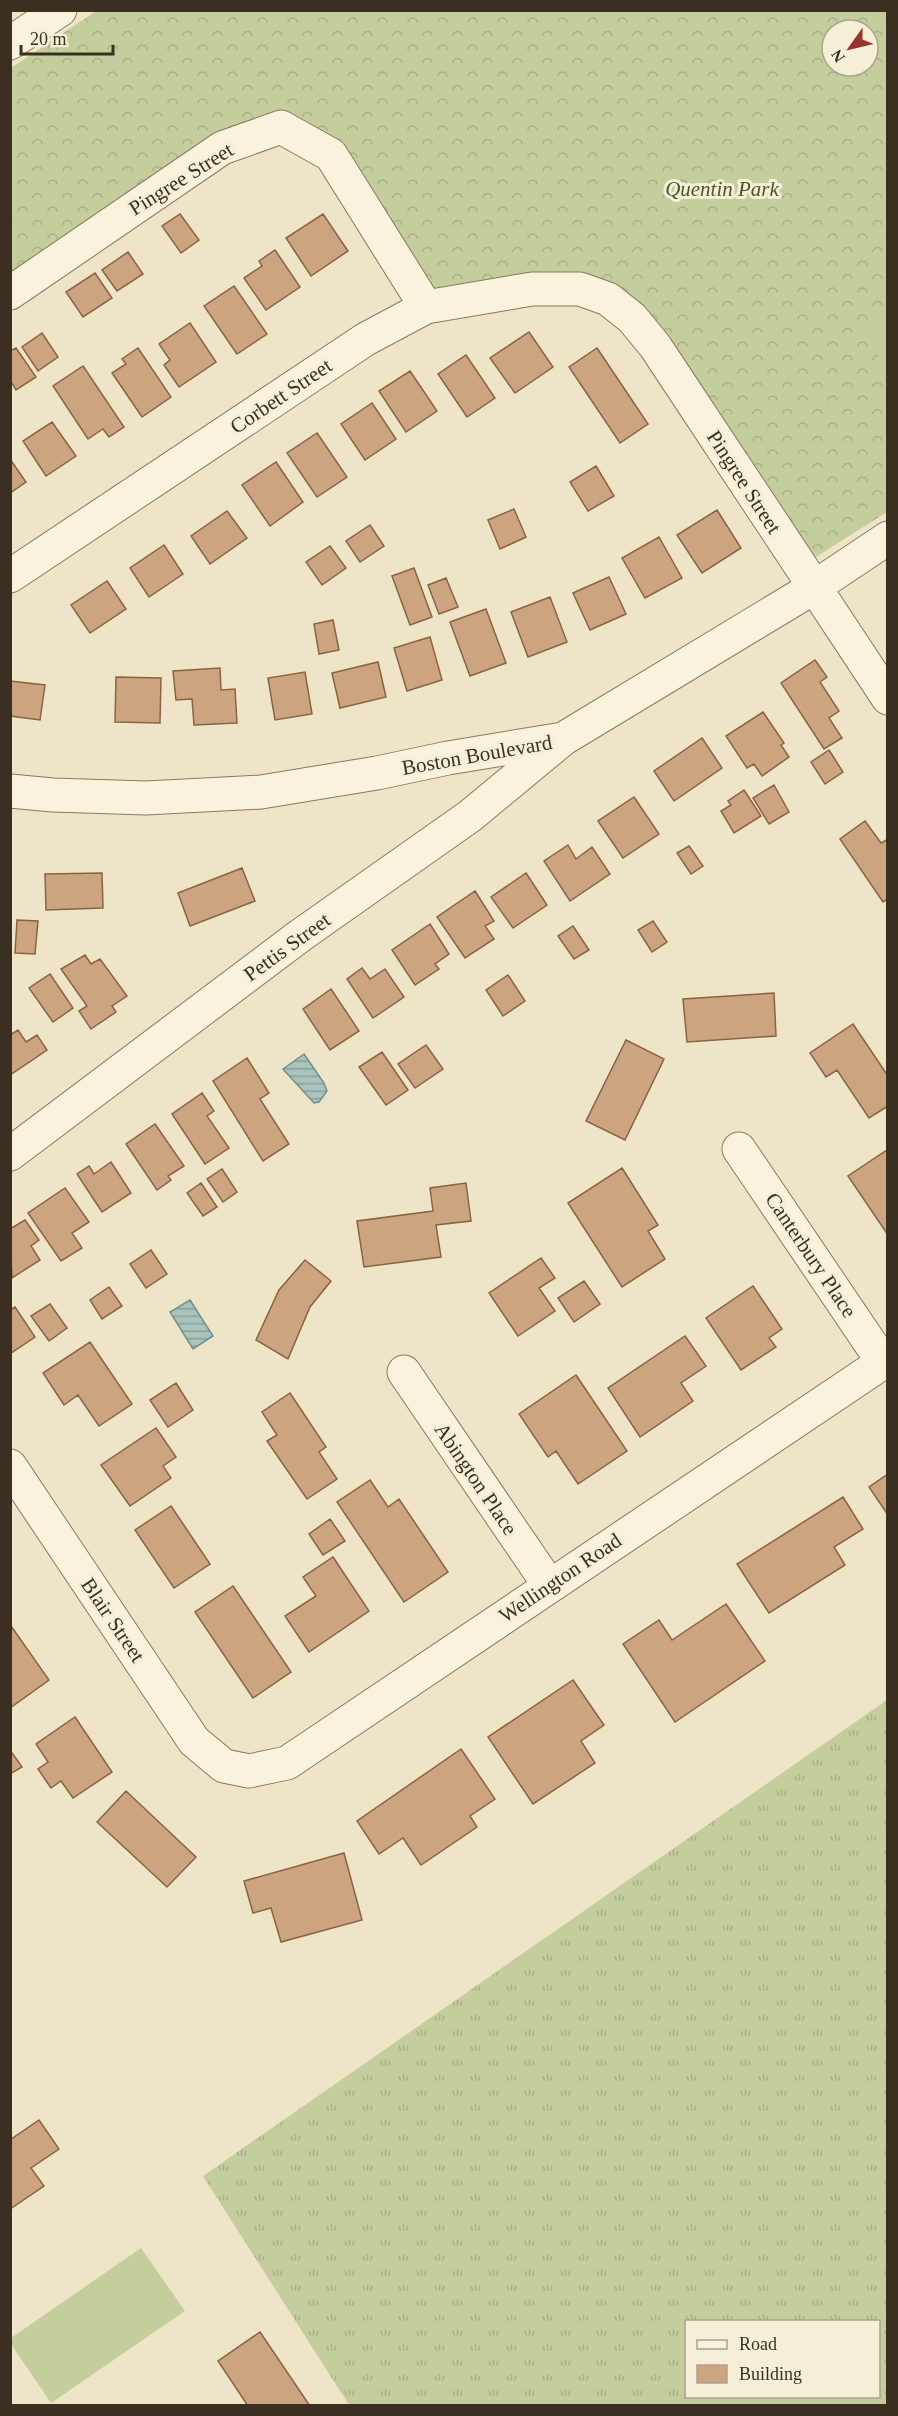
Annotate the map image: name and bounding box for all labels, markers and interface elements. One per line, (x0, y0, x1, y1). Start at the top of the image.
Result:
scale bar (21, 18, 112, 56)
north arrow (820, 18, 880, 78)
text: 20 m (30, 29, 67, 49)
text: N (827, 46, 848, 66)
street label: Pingree Street (124, 137, 238, 221)
park label: Quentin Park (665, 177, 780, 201)
street label: Corbett Street (226, 353, 336, 439)
street label: Pingree Street (702, 426, 786, 538)
street label: Boston Boulevard (400, 730, 555, 780)
street label: Pettis Street (239, 908, 335, 986)
street label: Canterbury Place (760, 1188, 862, 1322)
street label: Abington Place (430, 1418, 522, 1540)
street label: Wellington Road (494, 1528, 626, 1628)
street label: Blair Street (76, 1573, 150, 1667)
legend (685, 2320, 880, 2398)
text: Road (739, 2334, 777, 2354)
text: Building (739, 2364, 802, 2384)

